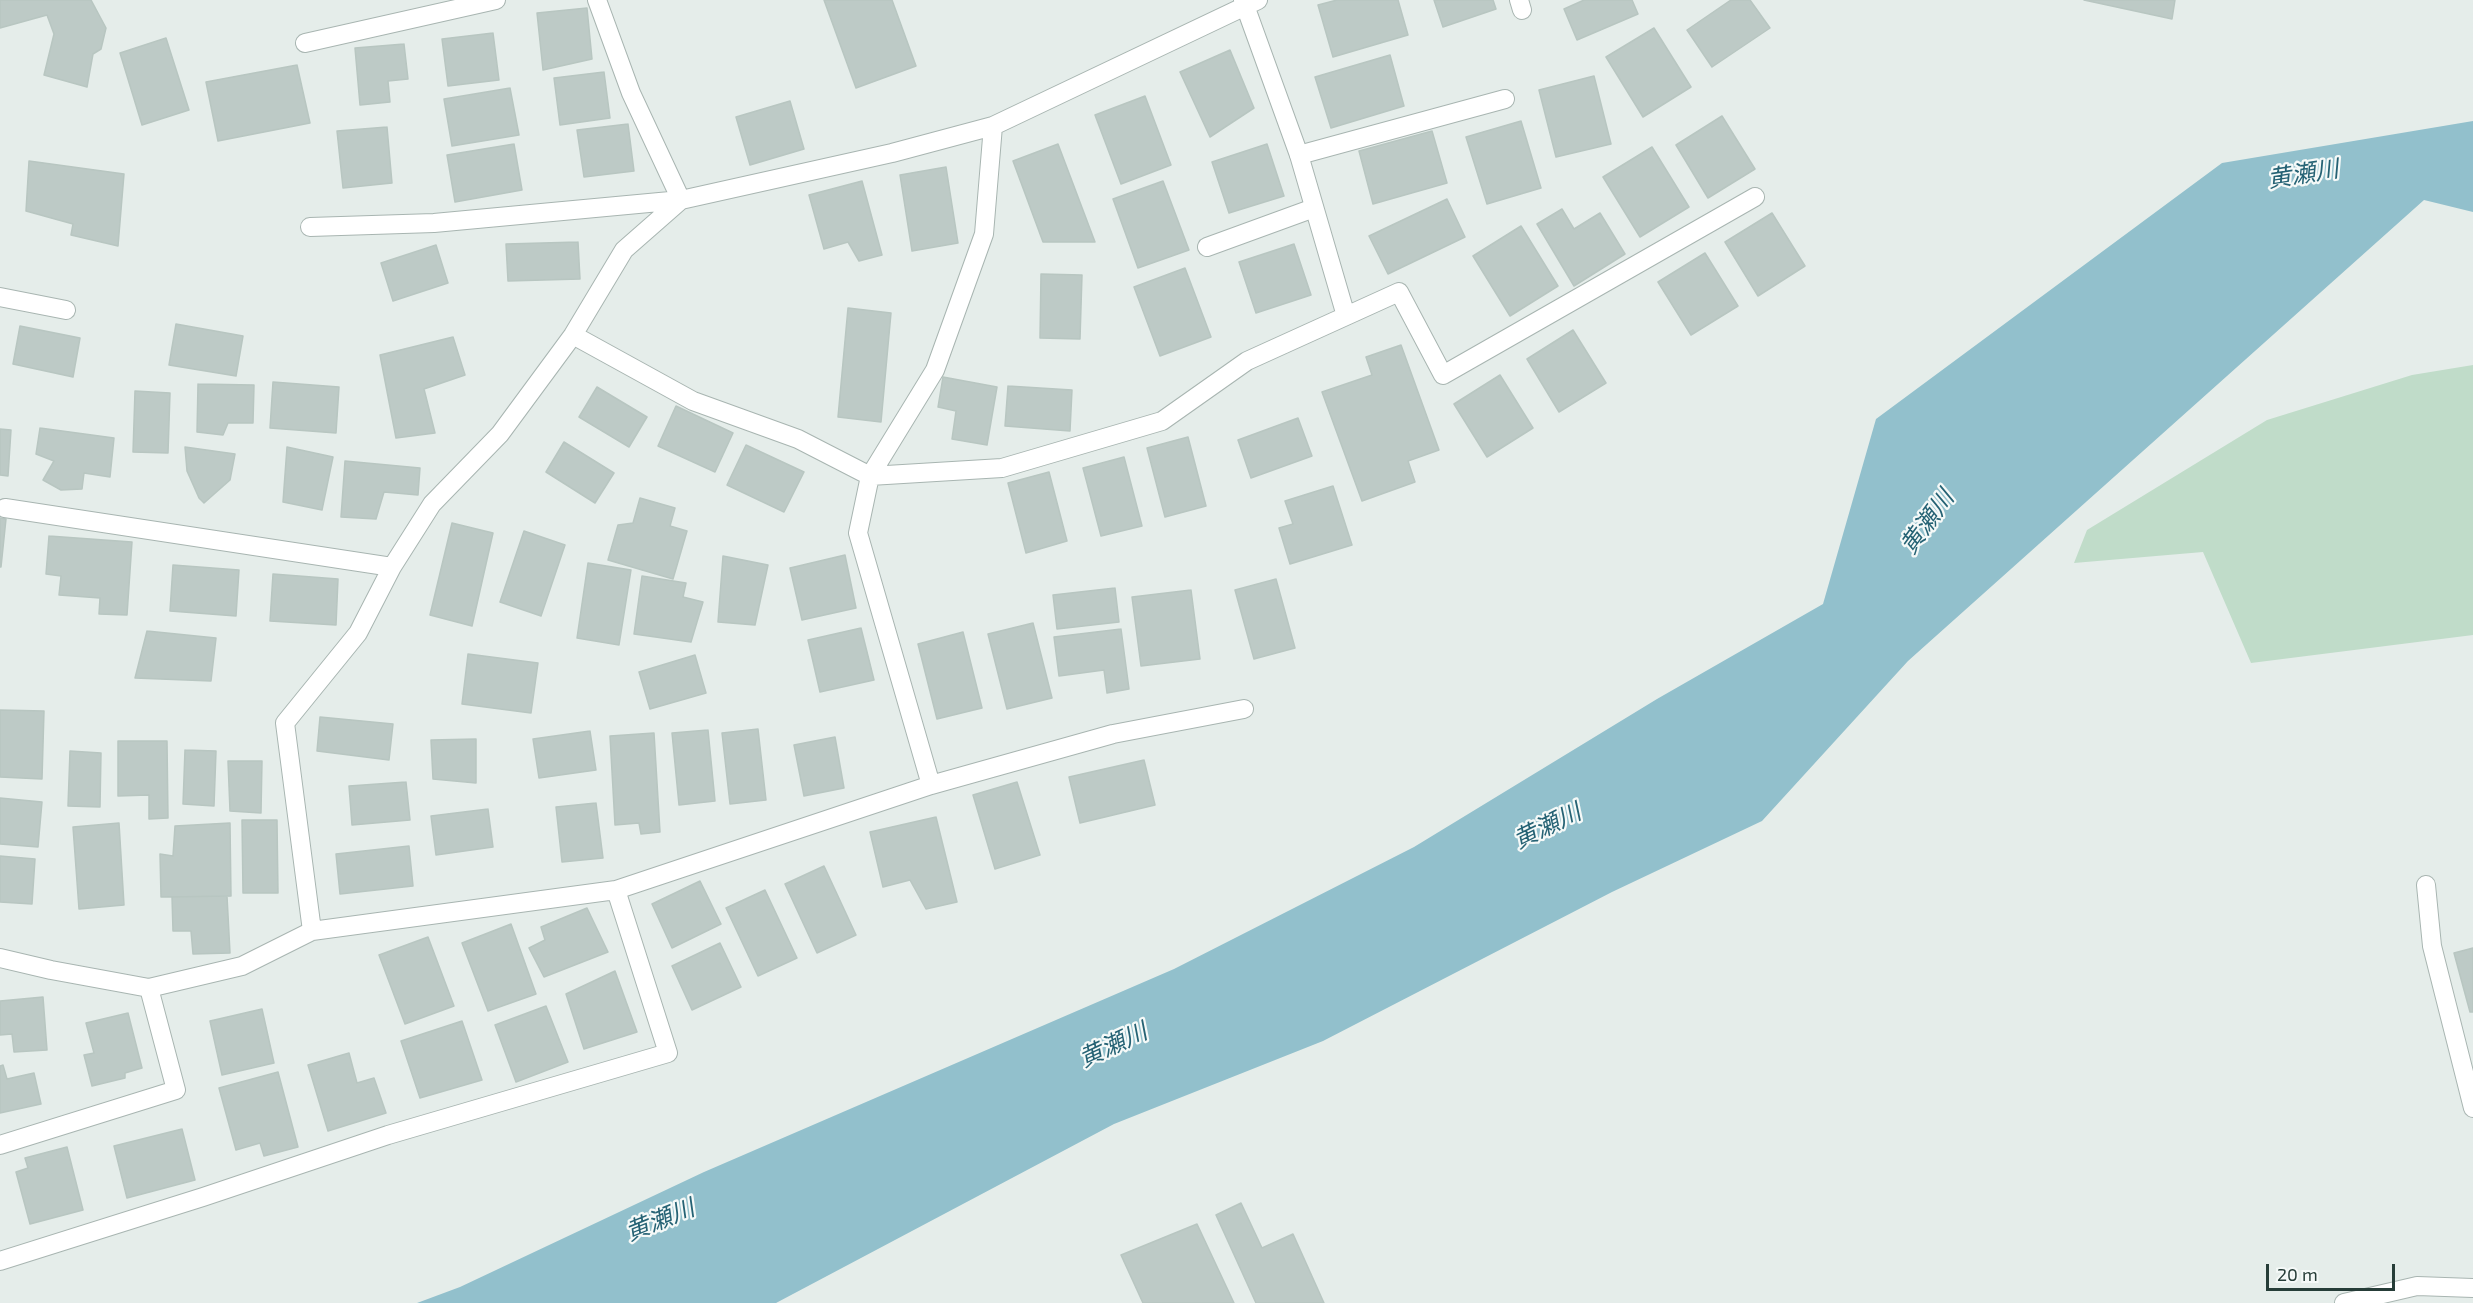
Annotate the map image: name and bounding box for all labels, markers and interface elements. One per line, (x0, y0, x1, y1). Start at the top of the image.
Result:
water label: 黄瀬川 (2265, 154, 2341, 194)
water label: 黄瀬川 (1894, 484, 1960, 560)
water label: 黄瀬川 (1508, 797, 1586, 855)
water label: 黄瀬川 (1074, 1017, 1152, 1073)
water label: 黄瀬川 (621, 1193, 699, 1247)
scale bar (2269, 1252, 2398, 1290)
text: 20 m (2277, 1263, 2318, 1285)

